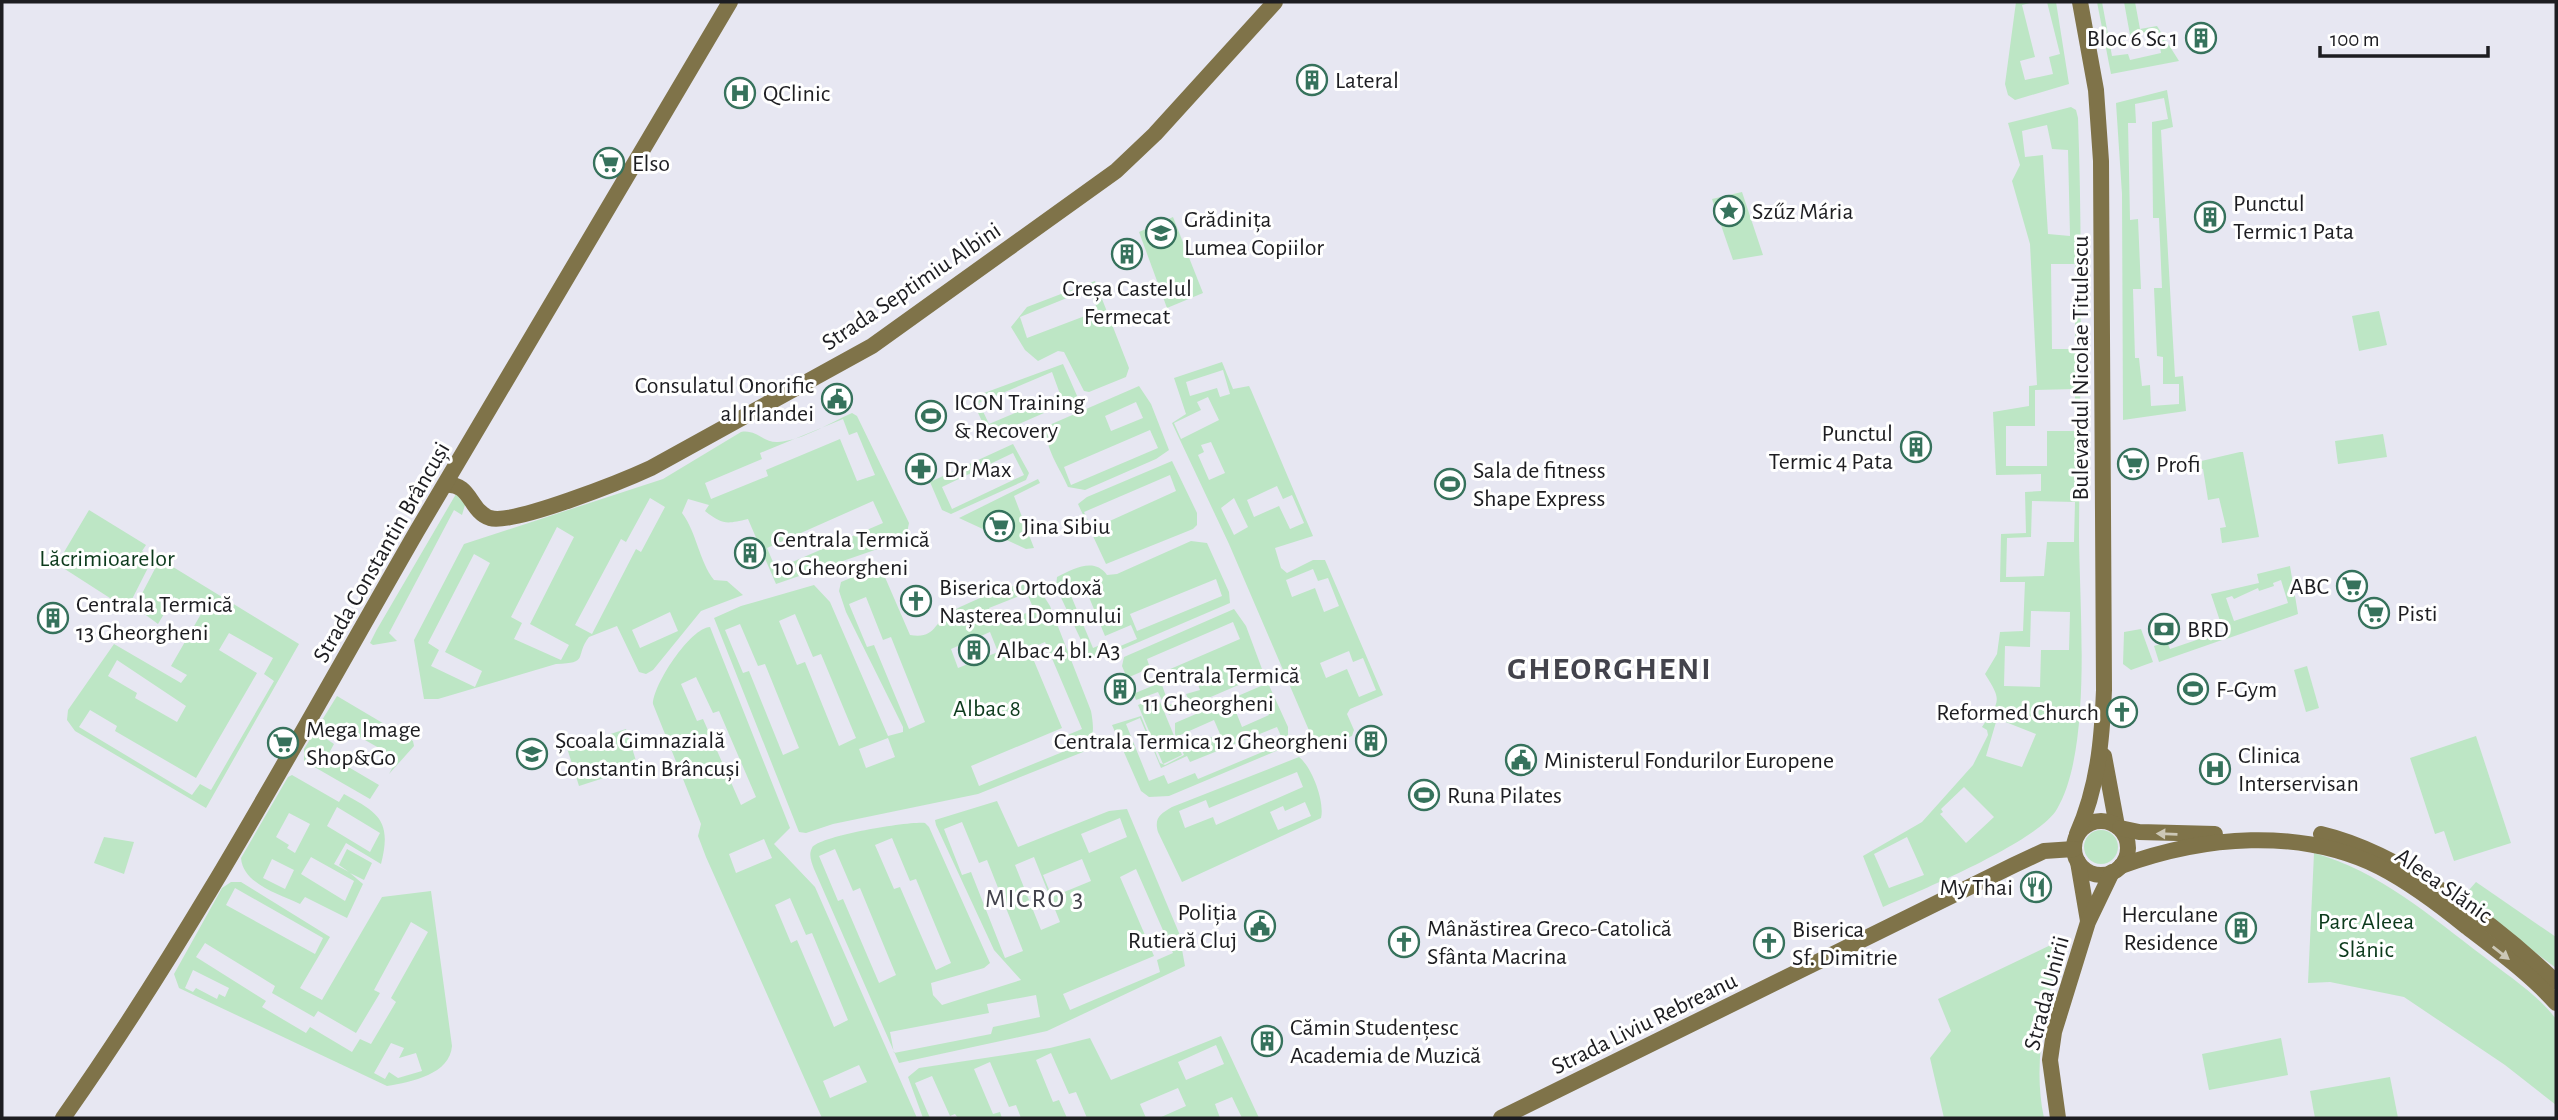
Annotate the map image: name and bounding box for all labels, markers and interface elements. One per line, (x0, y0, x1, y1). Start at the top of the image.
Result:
scale bar (2320, 14, 2488, 58)
building icon: Bloc 6 Sc 1 (2184, 21, 2218, 55)
place label: Bloc 6 Sc 1 (2087, 27, 2178, 51)
text: 100 m (2330, 29, 2380, 50)
building icon: Lateral (1295, 63, 1329, 97)
place label: Lateral (1335, 69, 1399, 93)
hospital icon: QClinic (723, 76, 757, 110)
place label: QClinic (763, 82, 830, 106)
supermarket icon: Elso (592, 146, 626, 180)
place label: Elso (632, 152, 670, 176)
place label: Punctul Termic 1 Pata (2233, 192, 2354, 244)
place icon: Szűz Mária (1712, 194, 1746, 228)
place label: Szűz Mária (1752, 200, 1854, 224)
building icon: Punctul Termic 1 Pata (2193, 200, 2227, 234)
place label: Grădinița Lumea Copiilor (1184, 208, 1324, 260)
school or university icon: Grădinița Lumea Copiilor (1144, 216, 1178, 250)
street label: Strada Septimiu Albini (818, 218, 1005, 355)
street label: Bulevardul Nicolae Titulescu (2069, 235, 2093, 501)
building icon: Creșa Castelul Fermecat (1110, 237, 1144, 271)
place label: Creșa Castelul Fermecat (1062, 277, 1192, 329)
place label: Consulatul Onorific al Irlandei (635, 374, 814, 426)
public building icon: Consulatul Onorific al Irlandei (820, 382, 854, 416)
place label: ICON Training & Recovery (954, 391, 1085, 443)
sports icon: ICON Training & Recovery (914, 399, 948, 433)
place label: Punctul Termic 4 Pata (1769, 422, 1893, 474)
building icon: Punctul Termic 4 Pata (1899, 430, 1933, 464)
street label: Strada Constantin Brâncuși (309, 438, 456, 667)
supermarket icon: Profi (2116, 447, 2150, 481)
pharmacy icon: Dr Max (904, 452, 938, 486)
place label: Profi (2156, 453, 2201, 477)
place label: Dr Max (944, 458, 1012, 482)
place label: Sala de fitness Shape Express (1473, 459, 1606, 511)
sports icon: Sala de fitness Shape Express (1433, 467, 1467, 501)
supermarket icon: Jina Sibiu (982, 509, 1016, 543)
place label: Jina Sibiu (1022, 515, 1110, 539)
place label: Centrala Termică 10 Gheorgheni (773, 528, 930, 580)
building icon: Centrala Termică 10 Gheorgheni (733, 536, 767, 570)
park label: Lăcrimioarelor (39, 547, 175, 571)
supermarket icon: ABC (2335, 569, 2369, 603)
place label: ABC (2290, 575, 2329, 599)
place label: Biserica Ortodoxă Nașterea Domnului (939, 576, 1122, 629)
church icon: Biserica Ortodoxă Nașterea Domnului (899, 584, 933, 618)
place label: Centrala Termică 13 Gheorgheni (76, 593, 233, 645)
supermarket icon: Pisti (2357, 596, 2391, 630)
building icon: Centrala Termică 13 Gheorgheni (36, 601, 70, 635)
place label: Pisti (2397, 602, 2438, 626)
bank icon: BRD (2147, 612, 2181, 646)
place label: BRD (2187, 618, 2229, 642)
building icon: Albac 4 bl. A3 (957, 633, 991, 667)
place label: Albac 4 bl. A3 (997, 639, 1120, 663)
district label: GHEORGHENI (1507, 653, 1713, 685)
place label: Centrala Termică 11 Gheorgheni (1143, 664, 1300, 716)
building icon: Centrala Termică 11 Gheorgheni (1103, 672, 1137, 706)
sports icon: F-Gym (2176, 672, 2210, 706)
place label: F-Gym (2216, 678, 2277, 702)
church icon: Reformed Church (2105, 695, 2139, 729)
park label: Albac 8 (953, 697, 1021, 721)
place label: Reformed Church (1936, 701, 2099, 725)
place label: Mega Image Shop&Go (306, 718, 421, 770)
building icon: Centrala Termica 12 Gheorgheni (1354, 724, 1388, 758)
supermarket icon: Mega Image Shop&Go (266, 726, 300, 760)
place label: Școala Gimnazială Constantin Brâncuși (555, 729, 740, 782)
place label: Centrala Termica 12 Gheorgheni (1054, 730, 1348, 754)
school or university icon: Școala Gimnazială Constantin Brâncuși (515, 737, 549, 771)
public building icon: Ministerul Fondurilor Europene (1504, 743, 1538, 777)
place label: Clinica Interservisan (2238, 744, 2359, 796)
place label: Ministerul Fondurilor Europene (1544, 749, 1834, 773)
hospital icon: Clinica Interservisan (2198, 752, 2232, 786)
sports icon: Runa Pilates (1407, 778, 1441, 812)
place label: Runa Pilates (1447, 784, 1562, 808)
one-way arrow (2155, 828, 2177, 839)
street label: Aleea Slănic (2391, 844, 2496, 928)
restaurant icon: My Thai (2019, 870, 2053, 904)
place label: My Thai (1939, 876, 2013, 900)
district label: MICRO 3 (985, 886, 1085, 912)
place label: Poliția Rutieră Cluj (1128, 901, 1237, 953)
place label: Herculane Residence (2122, 903, 2218, 955)
public building icon: Poliția Rutieră Cluj (1243, 909, 1277, 943)
park label: Parc Aleea Slănic (2318, 910, 2414, 962)
building icon: Herculane Residence (2224, 911, 2258, 945)
place label: Mânăstirea Greco-Catolică Sfânta Macrina (1427, 917, 1672, 969)
place label: Biserica Sf. Dimitrie (1792, 918, 1898, 970)
church icon: Mânăstirea Greco-Catolică Sfânta Macrina (1387, 925, 1421, 959)
church icon: Biserica Sf. Dimitrie (1752, 926, 1786, 960)
street label: Strada Unirii (2020, 934, 2074, 1053)
one-way arrow (2491, 945, 2509, 960)
street label: Strada Liviu Rebreanu (1548, 969, 1741, 1079)
place label: Cămin Studențesc Academia de Muzică (1290, 1016, 1481, 1068)
building icon: Cămin Studențesc Academia de Muzică (1250, 1024, 1284, 1058)

